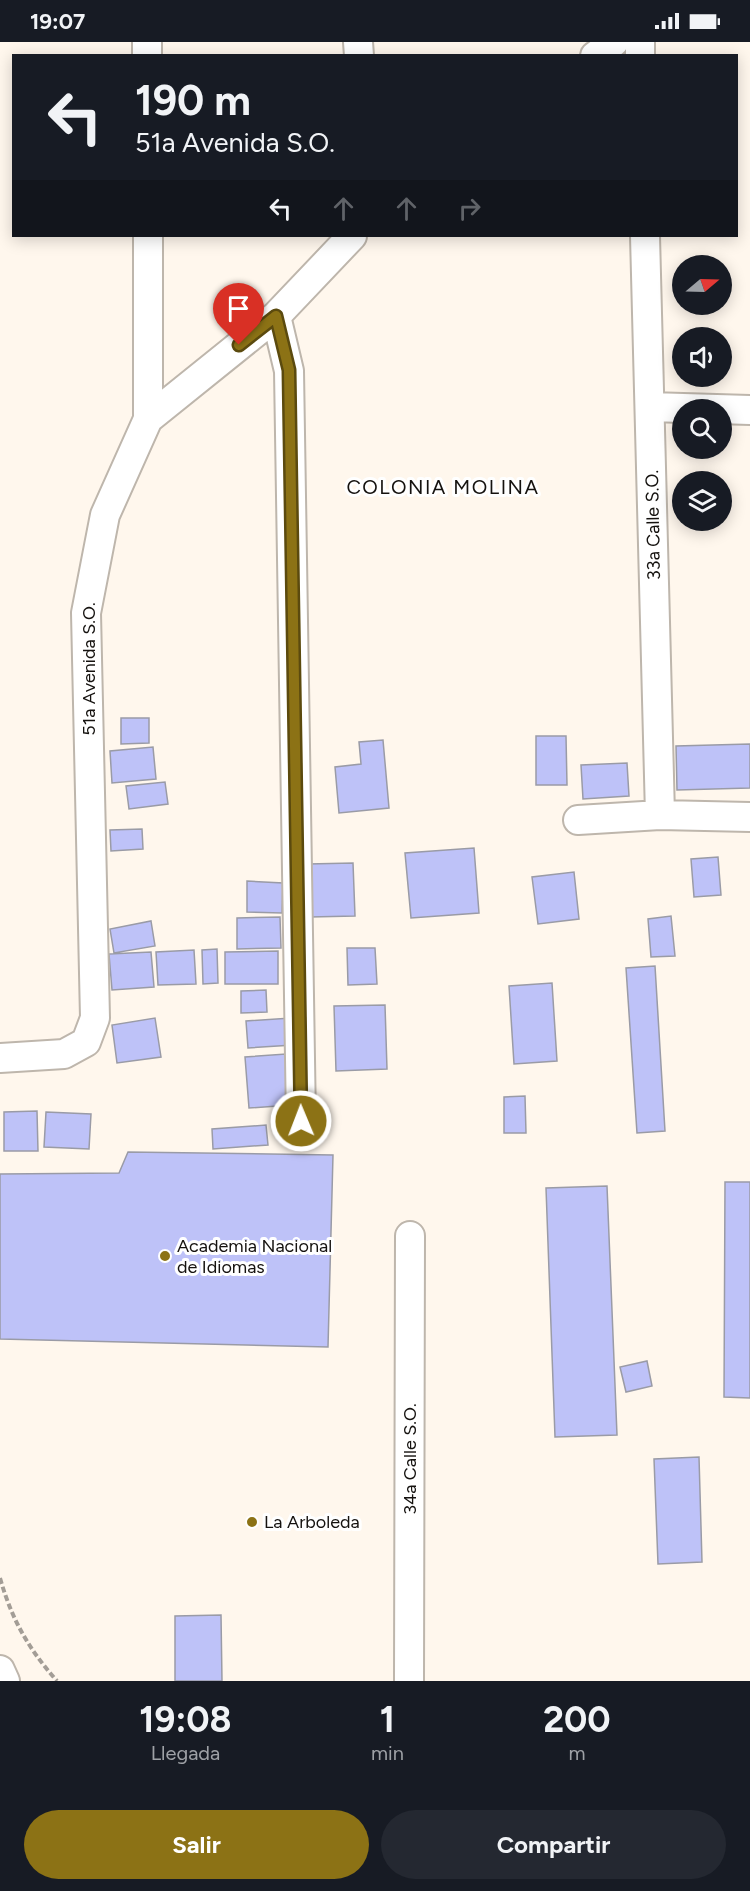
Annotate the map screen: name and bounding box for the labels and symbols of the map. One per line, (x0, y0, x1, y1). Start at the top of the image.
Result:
north arrow (672, 255, 732, 315)
pin (213, 283, 264, 345)
street label: 33a Calle S.O. (641, 470, 665, 580)
district label: COLONIA MOLINA (346, 475, 540, 499)
street label: 51a Avenida S.O. (78, 602, 100, 736)
position arrow (269, 1089, 333, 1153)
place label: Academia Nacional de Idiomas (177, 1235, 332, 1278)
marker: Academia Nacional de Idiomas (158, 1249, 172, 1263)
street label: 34a Calle S.O. (399, 1403, 421, 1515)
place label: La Arboleda (264, 1511, 360, 1533)
marker: La Arboleda (245, 1515, 259, 1529)

